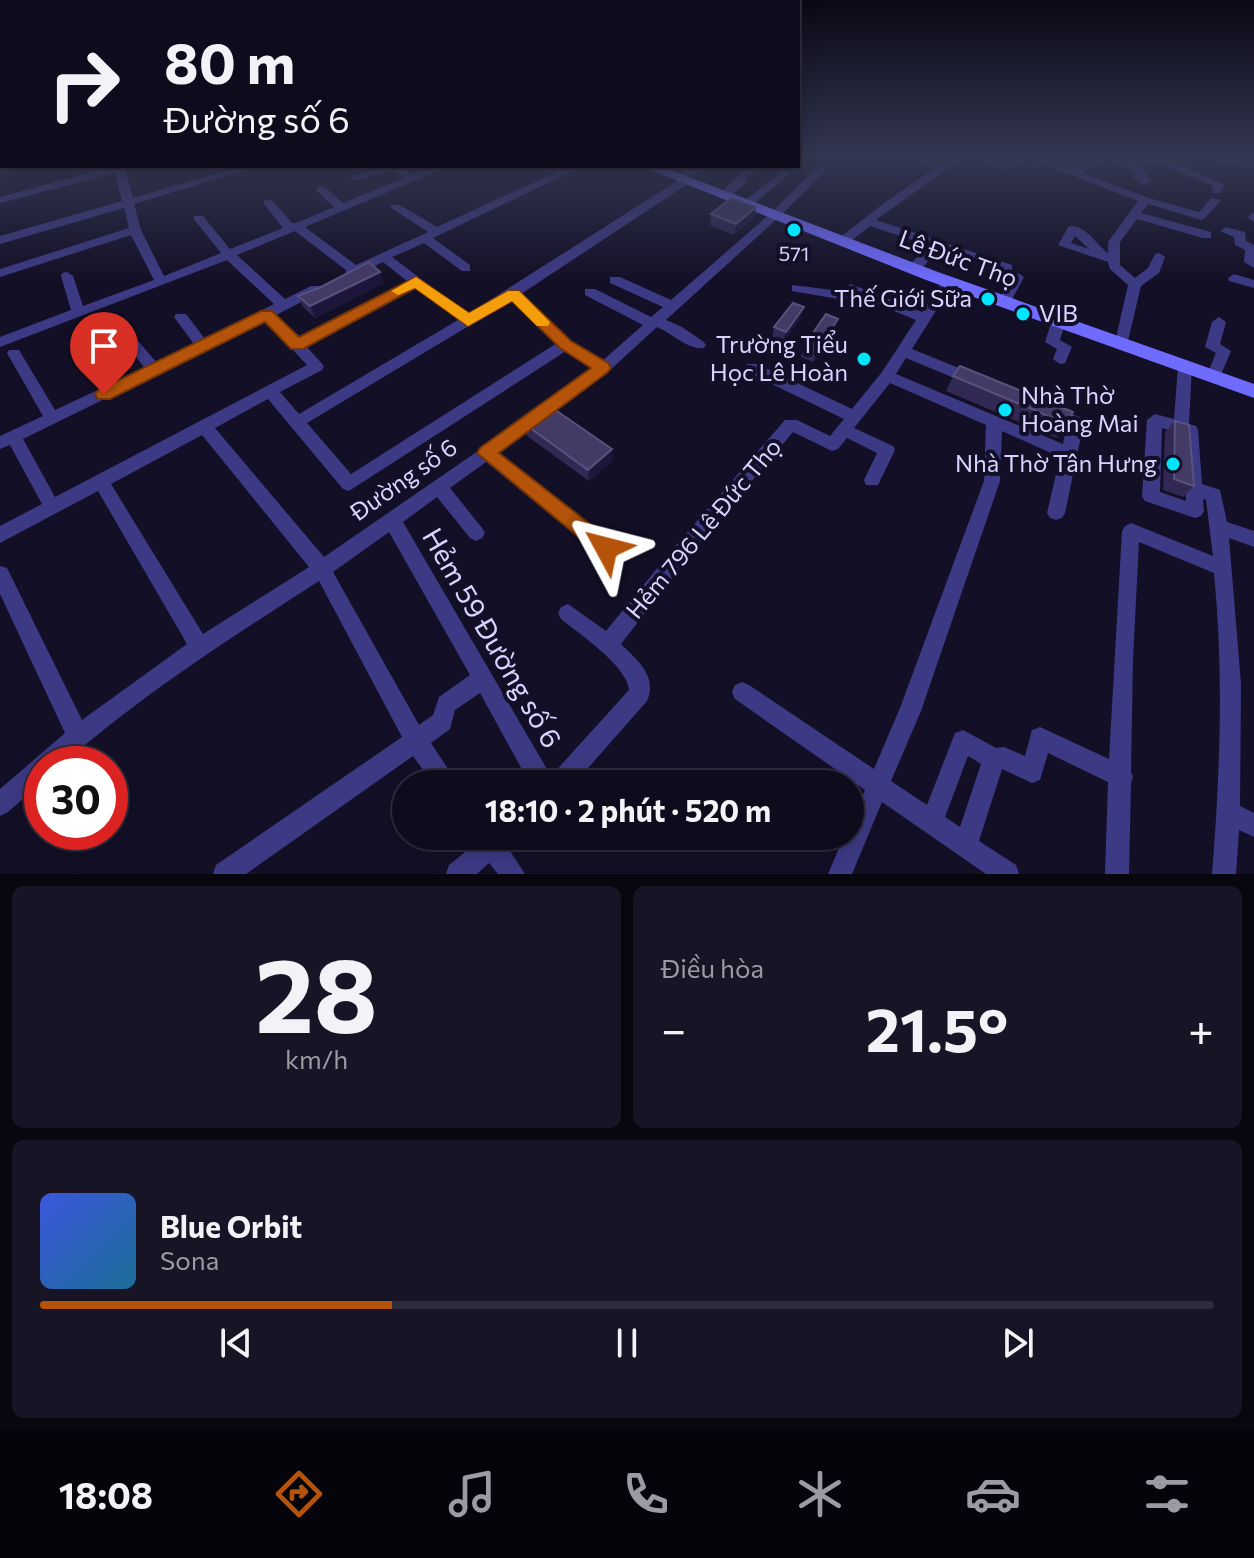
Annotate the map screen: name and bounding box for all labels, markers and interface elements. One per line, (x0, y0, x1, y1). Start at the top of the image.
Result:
text: 80 m (164, 27, 295, 96)
icon: right (32, 32, 136, 136)
text: Đường số 6 (164, 96, 350, 140)
marker: 571 (785, 221, 803, 239)
street label: Lê Đức Thọ (895, 223, 1022, 292)
place label: 571 (779, 241, 809, 265)
place label: Thế Giới Sữa (834, 283, 972, 312)
marker: Thế Giới Sữa (979, 290, 997, 308)
place label: VIB (1039, 298, 1078, 327)
marker: VIB (1014, 305, 1032, 323)
pin (70, 312, 138, 394)
icon: arrive (82, 324, 126, 368)
place label: Trường Tiểu Học Lê Hoàn (710, 329, 848, 386)
marker: Trường Tiểu Học Lê Hoàn (855, 350, 873, 368)
place label: Nhà Thờ Hoàng Mai (1021, 380, 1139, 437)
marker: Nhà Thờ Hoàng Mai (996, 401, 1014, 419)
street label: Đường số 6 (343, 431, 462, 527)
street label: Hẻm 796 Lê Đức Thọ (619, 432, 787, 624)
place label: Nhà Thờ Tân Hưng (955, 448, 1157, 477)
marker: Nhà Thờ Tân Hưng (1164, 455, 1182, 473)
position arrow (564, 506, 648, 590)
street label: Hẻm 59 Đường số 6 (416, 521, 570, 754)
speed limit sign: 30 (24, 746, 128, 850)
text: 18:10 · 2 phút · 520 m (485, 791, 771, 828)
text: 28 (255, 927, 378, 1054)
text: Điều hòa (661, 952, 764, 983)
text: 21.5° (866, 991, 1008, 1064)
text: − (661, 1001, 686, 1055)
text: + (1188, 1001, 1214, 1055)
text: km/h (285, 1043, 348, 1074)
text: Blue Orbit (160, 1207, 302, 1244)
text: Sona (160, 1244, 219, 1275)
icon: previous (214, 1321, 258, 1365)
icon: pause (605, 1321, 649, 1365)
icon: next (996, 1321, 1040, 1365)
icon: directions (271, 1466, 327, 1522)
icon: music (444, 1466, 500, 1522)
icon: phone (618, 1466, 674, 1522)
icon: climate (792, 1466, 848, 1522)
icon: car (965, 1466, 1021, 1522)
icon: filters (1139, 1466, 1195, 1522)
text: 18:08 (59, 1472, 153, 1516)

